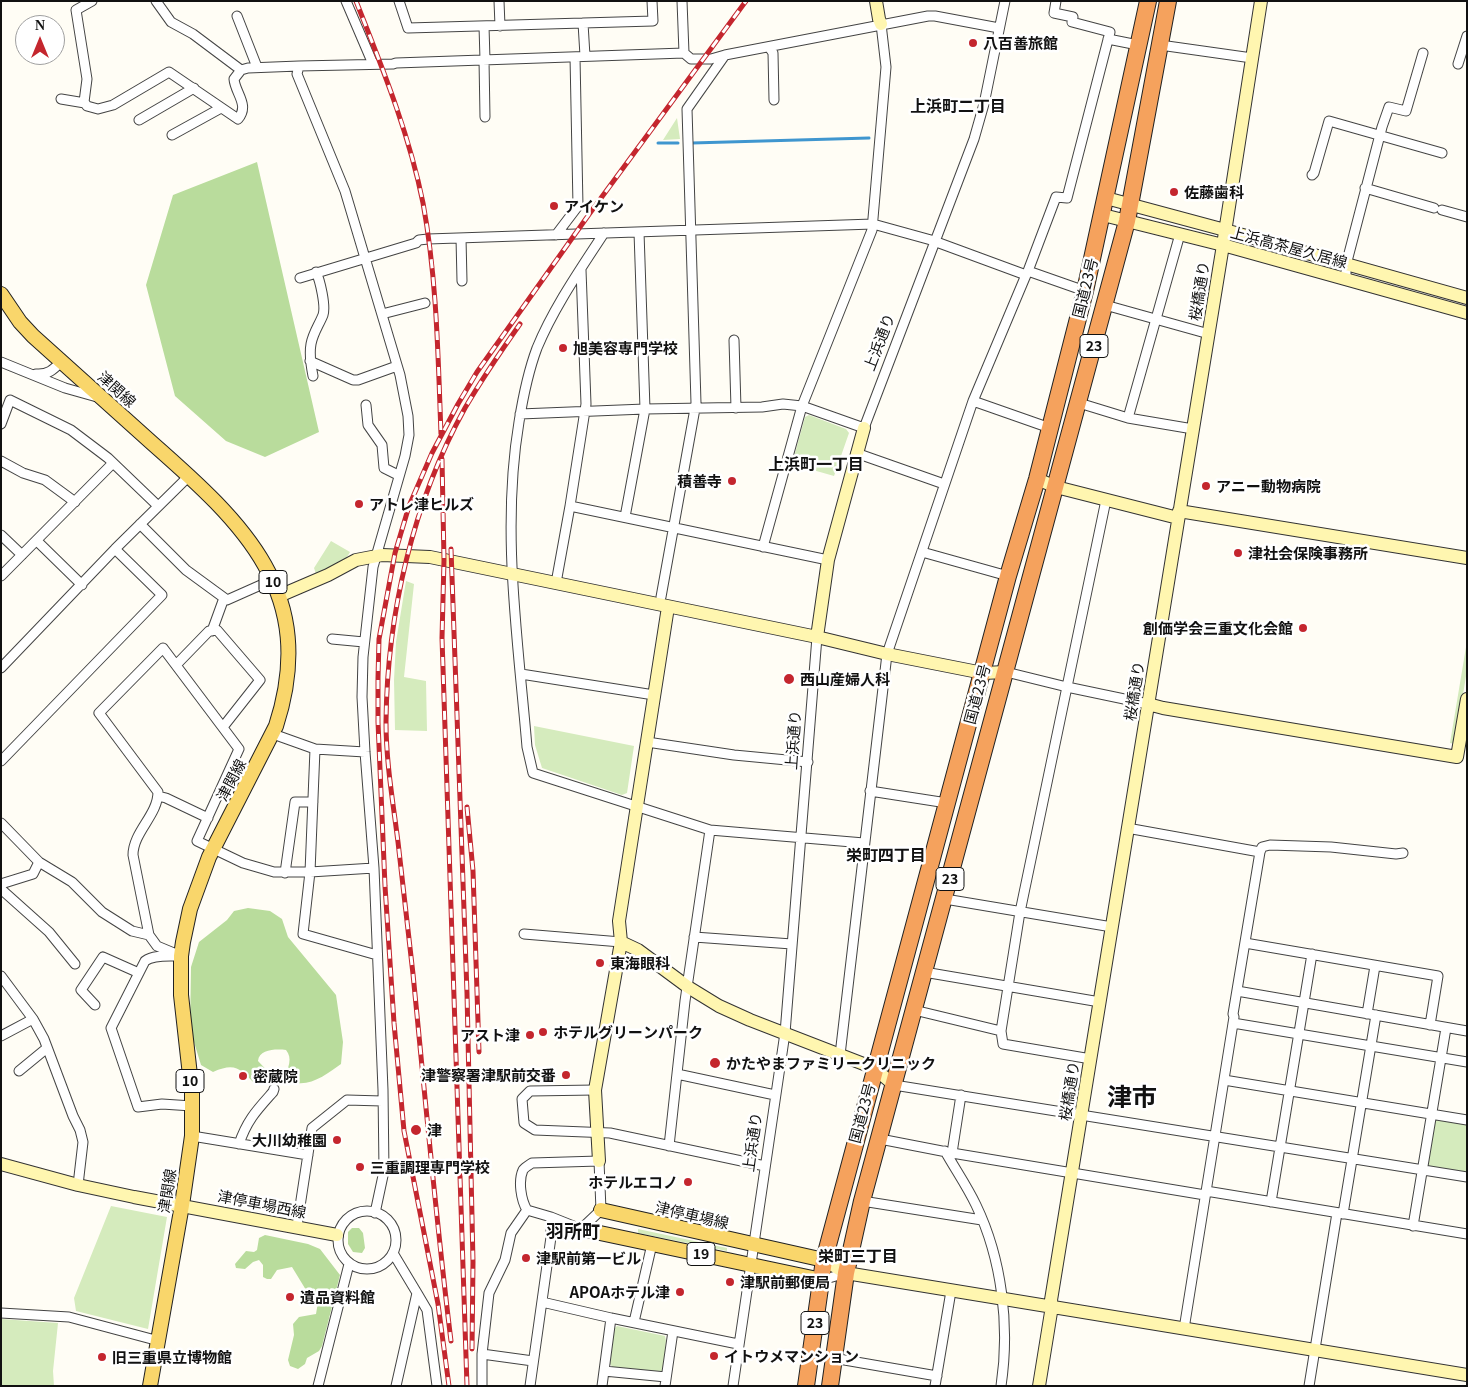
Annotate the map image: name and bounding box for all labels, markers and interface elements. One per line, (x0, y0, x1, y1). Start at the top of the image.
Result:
north arrow (15, 15, 65, 65)
text: N (35, 18, 45, 33)
place label: 八百善旅館 (983, 34, 1058, 52)
marker: 八百善旅館 (967, 37, 979, 49)
district label: 上浜町二丁目 (910, 96, 1006, 116)
place label: 佐藤歯科 (1184, 183, 1244, 201)
marker: 佐藤歯科 (1168, 186, 1180, 198)
place label: アイケン (564, 197, 624, 215)
marker: アイケン (548, 200, 560, 212)
street label: 上浜高茶屋久居線 (1229, 223, 1349, 271)
street label: 国道23号 (1069, 256, 1101, 320)
street label: 桜橋通り (1185, 260, 1213, 322)
street label: 上浜通り (860, 311, 898, 373)
road number: 23 (1080, 334, 1108, 358)
place label: 旭美容専門学校 (573, 339, 678, 357)
marker: 旭美容専門学校 (557, 342, 569, 354)
street label: 津関線 (94, 367, 140, 411)
district label: 上浜町一丁目 (768, 454, 864, 474)
place label: 積善寺 (677, 472, 722, 490)
marker: 積善寺 (726, 475, 738, 487)
place label: アニー動物病院 (1216, 477, 1321, 495)
marker: アニー動物病院 (1200, 480, 1212, 492)
place label: アトレ津ヒルズ (369, 495, 474, 513)
marker: アトレ津ヒルズ (353, 498, 365, 510)
place label: 津社会保険事務所 (1248, 544, 1368, 562)
marker: 津社会保険事務所 (1232, 547, 1244, 559)
road number: 10 (259, 570, 287, 594)
place label: 創価学会三重文化会館 (1143, 619, 1293, 637)
marker: 創価学会三重文化会館 (1297, 622, 1309, 634)
street label: 桜橋通り (1120, 660, 1148, 722)
street label: 国道23号 (960, 662, 994, 726)
place label: 西山産婦人科 (800, 670, 890, 688)
marker: 西山産婦人科 (782, 672, 796, 686)
street label: 上浜通り (782, 709, 804, 771)
street label: 津関線 (212, 756, 250, 804)
district label: 栄町四丁目 (846, 845, 926, 865)
road number: 23 (936, 868, 964, 891)
place label: 東海眼科 (610, 954, 670, 972)
marker: 東海眼科 (594, 957, 606, 969)
place label: ホテルグリーンパーク (553, 1023, 703, 1041)
place label: アスト津 (460, 1026, 520, 1044)
marker: ホテルグリーンパーク (537, 1026, 549, 1038)
marker: アスト津 (524, 1029, 536, 1041)
place label: かたやまファミリークリニック (726, 1054, 936, 1072)
marker: かたやまファミリークリニック (708, 1056, 722, 1070)
street label: 桜橋通り (1055, 1060, 1083, 1122)
place label: 津警察署津駅前交番 (421, 1066, 556, 1084)
place label: 密蔵院 (253, 1067, 298, 1085)
marker: 津警察署津駅前交番 (560, 1069, 572, 1081)
road number: 10 (176, 1070, 204, 1092)
marker: 密蔵院 (237, 1070, 249, 1082)
street label: 国道23号 (845, 1081, 879, 1145)
district label: 津市 (1107, 1081, 1157, 1111)
street label: 上浜通り (739, 1111, 765, 1173)
place label: 津 (427, 1121, 442, 1139)
marker: 津 (409, 1123, 423, 1137)
place label: 大川幼稚園 (252, 1131, 327, 1149)
marker: 大川幼稚園 (331, 1134, 343, 1146)
place label: 三重調理専門学校 (370, 1158, 490, 1176)
marker: 三重調理専門学校 (354, 1161, 366, 1173)
street label: 津関線 (155, 1167, 179, 1215)
place label: ホテルエコノ (588, 1173, 678, 1191)
marker: ホテルエコノ (682, 1176, 694, 1188)
street label: 津停車場西線 (216, 1187, 308, 1221)
street label: 津停車場線 (653, 1198, 731, 1232)
district label: 羽所町 (546, 1220, 600, 1242)
road number: 19 (687, 1242, 715, 1266)
district label: 栄町三丁目 (818, 1246, 898, 1266)
place label: 津駅前第一ビル (536, 1249, 641, 1267)
marker: 津駅前第一ビル (520, 1252, 532, 1264)
place label: 津駅前郵便局 (740, 1273, 830, 1291)
marker: 津駅前郵便局 (724, 1276, 736, 1288)
place label: APOAホテル津 (569, 1283, 670, 1301)
marker: APOAホテル津 (674, 1286, 686, 1298)
place label: 遺品資料館 (300, 1288, 375, 1306)
marker: 遺品資料館 (284, 1291, 296, 1303)
road number: 23 (801, 1312, 829, 1335)
place label: イトウメマンション (724, 1347, 859, 1365)
place label: 旧三重県立博物館 (112, 1348, 232, 1366)
marker: イトウメマンション (708, 1350, 720, 1362)
marker: 旧三重県立博物館 (96, 1351, 108, 1363)

